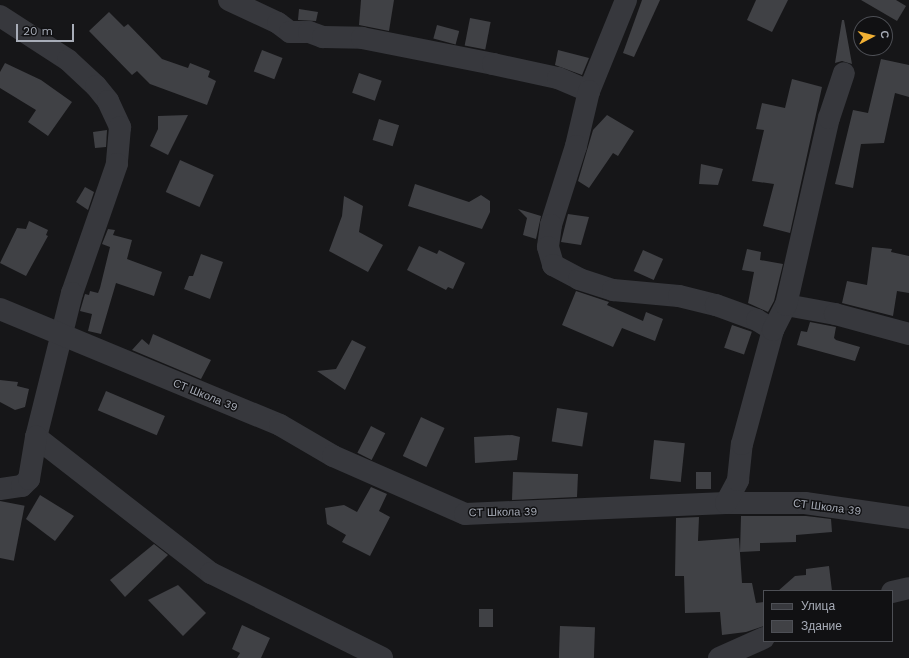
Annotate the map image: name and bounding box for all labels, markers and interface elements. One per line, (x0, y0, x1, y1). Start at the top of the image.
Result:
scale bar (18, 16, 76, 42)
north arrow (853, 16, 893, 56)
text: 20 m (23, 24, 53, 38)
text: С (877, 30, 891, 39)
street label: СТ Школа 39 (171, 377, 239, 415)
street label: СТ Школа 39 (792, 497, 862, 519)
street label: СТ Школа 39 (469, 506, 537, 520)
legend (763, 590, 893, 642)
text: Улица (801, 599, 835, 613)
text: Здание (801, 619, 842, 633)

